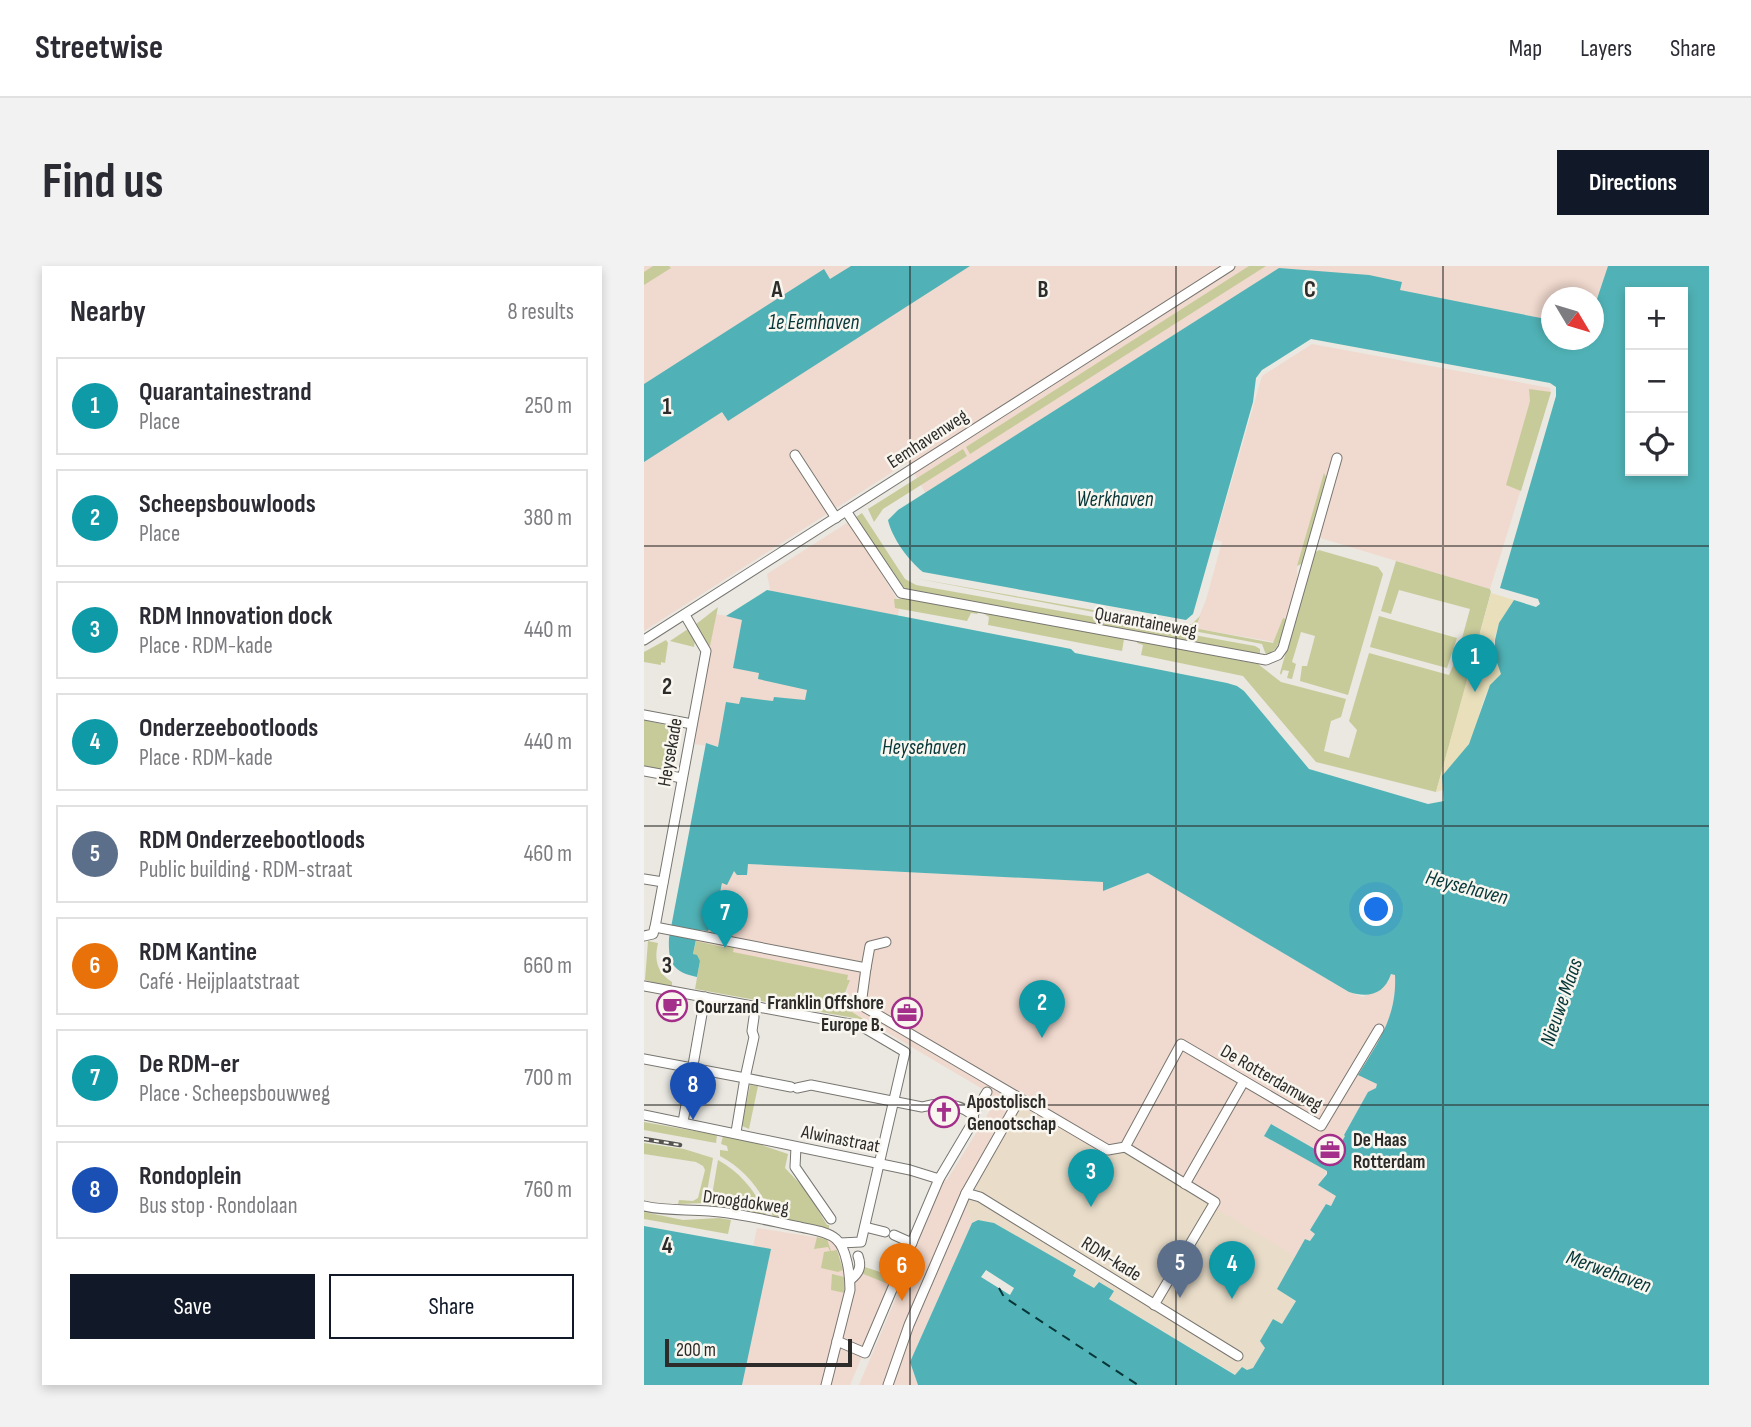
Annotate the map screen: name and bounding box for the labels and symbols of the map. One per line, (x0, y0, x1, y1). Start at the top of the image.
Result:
text: A (771, 276, 784, 304)
text: B (1038, 276, 1049, 304)
text: C (1304, 276, 1316, 304)
north arrow (1541, 287, 1604, 350)
water label: 1e Eemhaven (769, 310, 859, 335)
text: 1 (662, 393, 672, 421)
street label: Eemhavenweg (883, 404, 973, 474)
water label: Werkhaven (1077, 487, 1154, 512)
street label: Quarantaineweg (1093, 602, 1199, 643)
pin: 1 (1452, 634, 1498, 692)
text: 2 (662, 673, 672, 701)
street label: Heysekade (653, 716, 688, 788)
water label: Heysehaven (882, 735, 966, 760)
water label: Heysehaven (1423, 865, 1511, 910)
pin: 7 (702, 890, 748, 948)
your location (1359, 892, 1393, 926)
text: 3 (662, 952, 672, 980)
water label: Nieuwe Maas (1535, 955, 1588, 1049)
pin: 2 (1019, 980, 1065, 1038)
cafe icon: Courzand (655, 989, 689, 1023)
place label: Franklin Offshore Europe B. (767, 992, 884, 1037)
place label: Courzand (695, 996, 759, 1019)
office icon: Franklin Offshore Europe B. (890, 996, 924, 1030)
street label: De Rotterdamweg (1216, 1040, 1327, 1117)
pin: 8 (670, 1062, 716, 1120)
place label: Apostolisch Genootschap (966, 1091, 1056, 1136)
church icon: Apostolisch Genootschap (927, 1095, 961, 1129)
street label: Alwinastraat (798, 1120, 882, 1158)
place label: De Haas Rotterdam (1353, 1129, 1425, 1174)
office icon: De Haas Rotterdam (1313, 1133, 1347, 1167)
pin: 3 (1068, 1149, 1114, 1207)
street label: Droogdokweg (701, 1185, 791, 1220)
text: 4 (662, 1232, 673, 1260)
street label: RDM-kade (1077, 1232, 1146, 1287)
pin: 5 (1157, 1240, 1203, 1298)
pin: 4 (1209, 1241, 1255, 1299)
pin: 6 (879, 1243, 925, 1301)
water label: Merwehaven (1563, 1245, 1655, 1298)
scale bar (665, 1336, 852, 1368)

